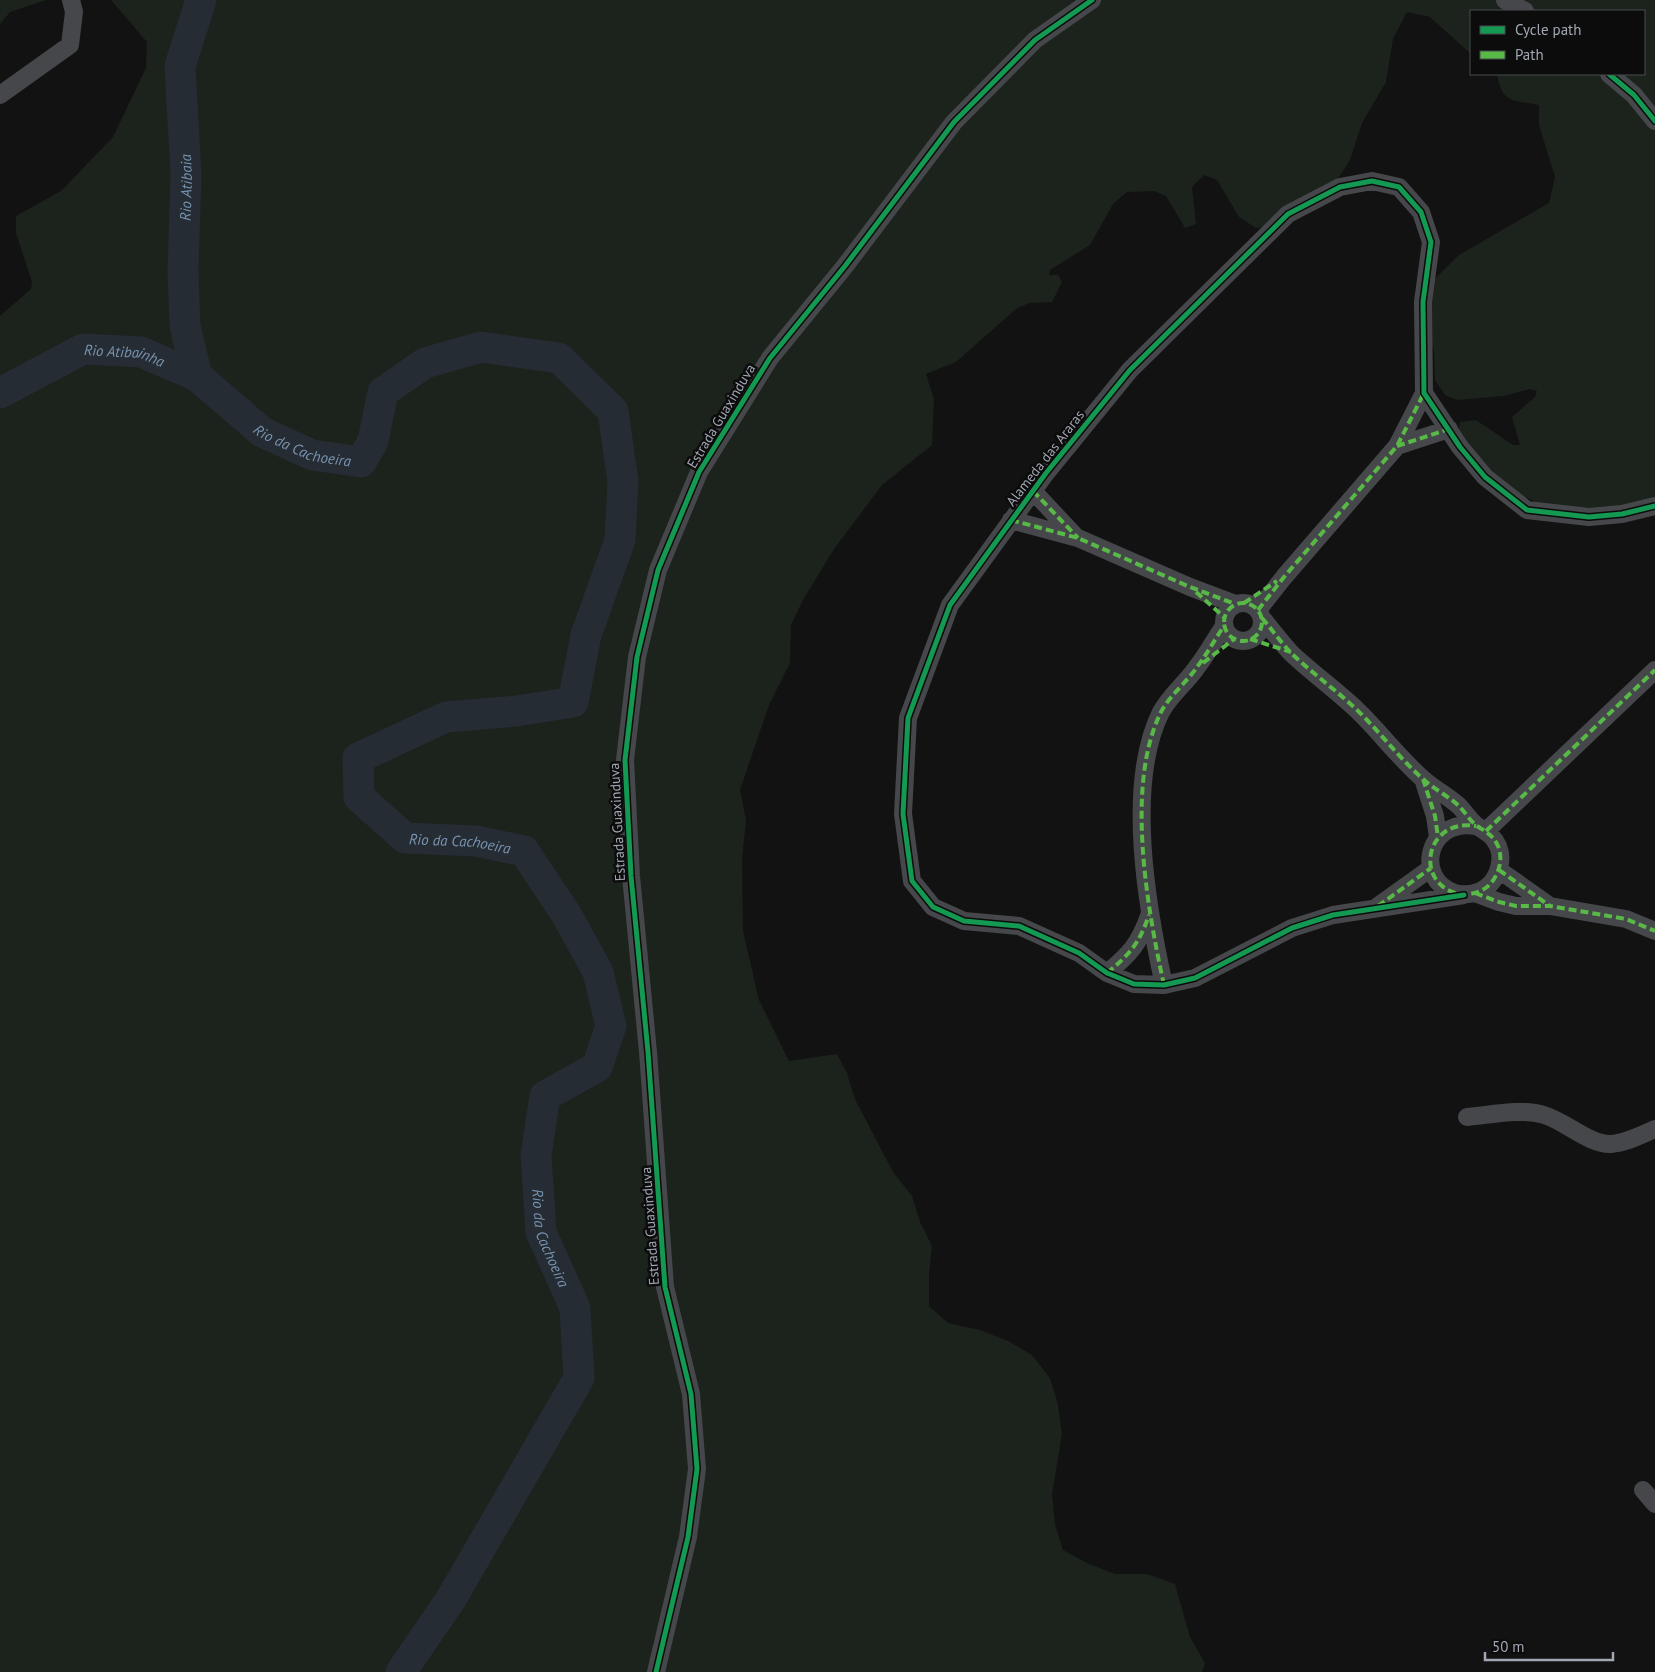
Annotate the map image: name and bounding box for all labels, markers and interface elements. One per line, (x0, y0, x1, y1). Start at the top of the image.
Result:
legend (1470, 10, 1645, 75)
text: Cycle path (1515, 20, 1581, 39)
text: Path (1515, 45, 1544, 64)
water label: Rio Atibaia (175, 153, 196, 221)
water label: Rio Atibainha (83, 340, 168, 371)
street label: Estrada Guaxinduva (683, 361, 759, 471)
street label: Alameda das Araras (1002, 406, 1088, 510)
water label: Rio da Cachoeira (250, 420, 353, 470)
street label: Estrada Guaxinduva (605, 762, 629, 882)
water label: Rio da Cachoeira (409, 829, 513, 858)
street label: Estrada Guaxinduva (637, 1166, 663, 1286)
water label: Rio da Cachoeira (529, 1188, 574, 1290)
scale bar (1485, 1630, 1612, 1662)
text: 50 m (1492, 1637, 1525, 1656)

